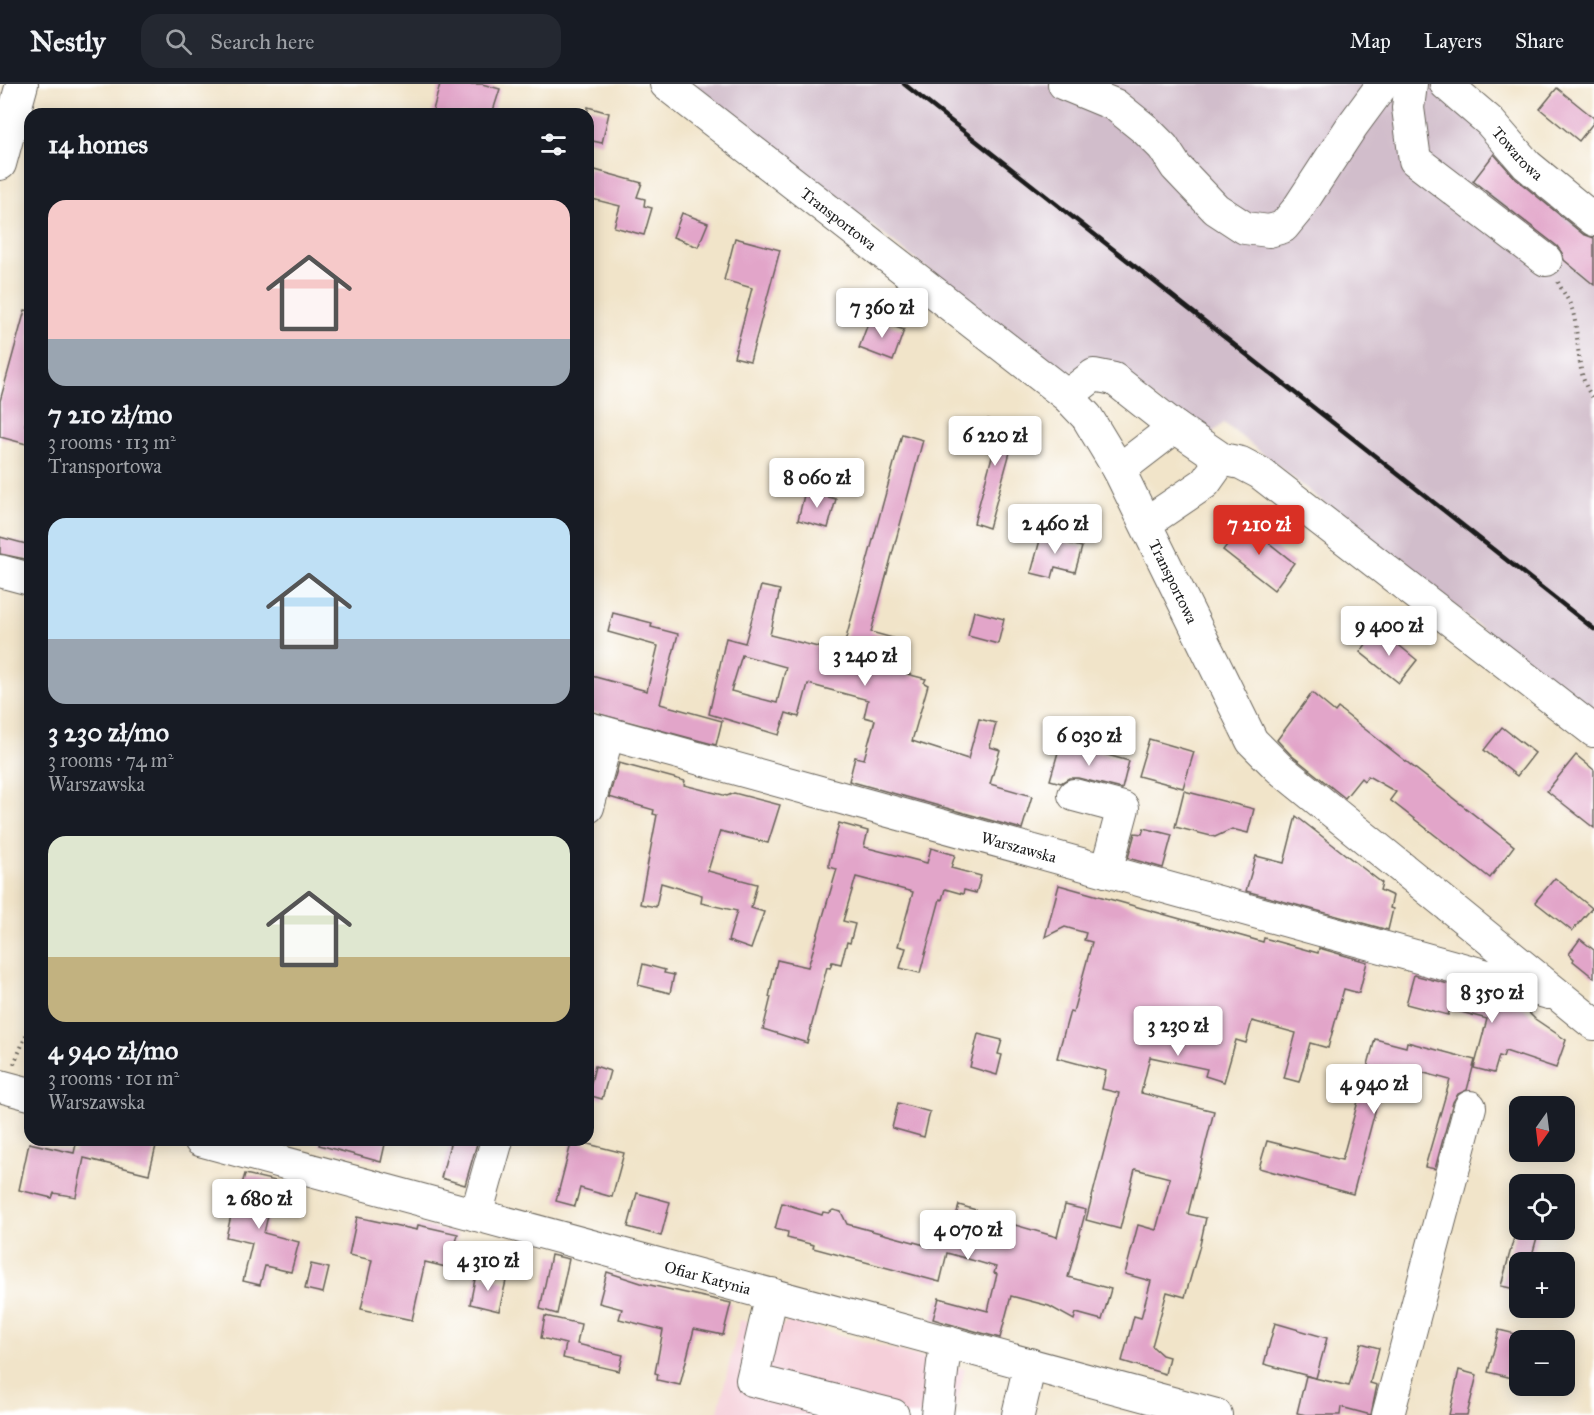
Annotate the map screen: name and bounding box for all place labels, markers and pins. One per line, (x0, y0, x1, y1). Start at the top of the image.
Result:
pin: 7 360 zł (820, 288, 944, 339)
pin: 6 220 zł (933, 416, 1057, 467)
pin: 8 060 zł (755, 458, 879, 509)
pin: 2 460 zł (993, 504, 1117, 555)
pin: 7 210 zł (1197, 505, 1321, 556)
pin: 9 400 zł (1327, 606, 1451, 657)
pin: 3 240 zł (803, 636, 927, 687)
pin: 6 030 zł (1027, 716, 1151, 767)
pin: 8 350 zł (1430, 973, 1554, 1024)
pin: 3 230 zł (1116, 1006, 1240, 1057)
pin: 4 940 zł (1312, 1064, 1436, 1115)
pin: 2 680 zł (197, 1179, 321, 1230)
pin: 4 070 zł (906, 1210, 1030, 1261)
pin: 4 310 zł (426, 1241, 550, 1292)

